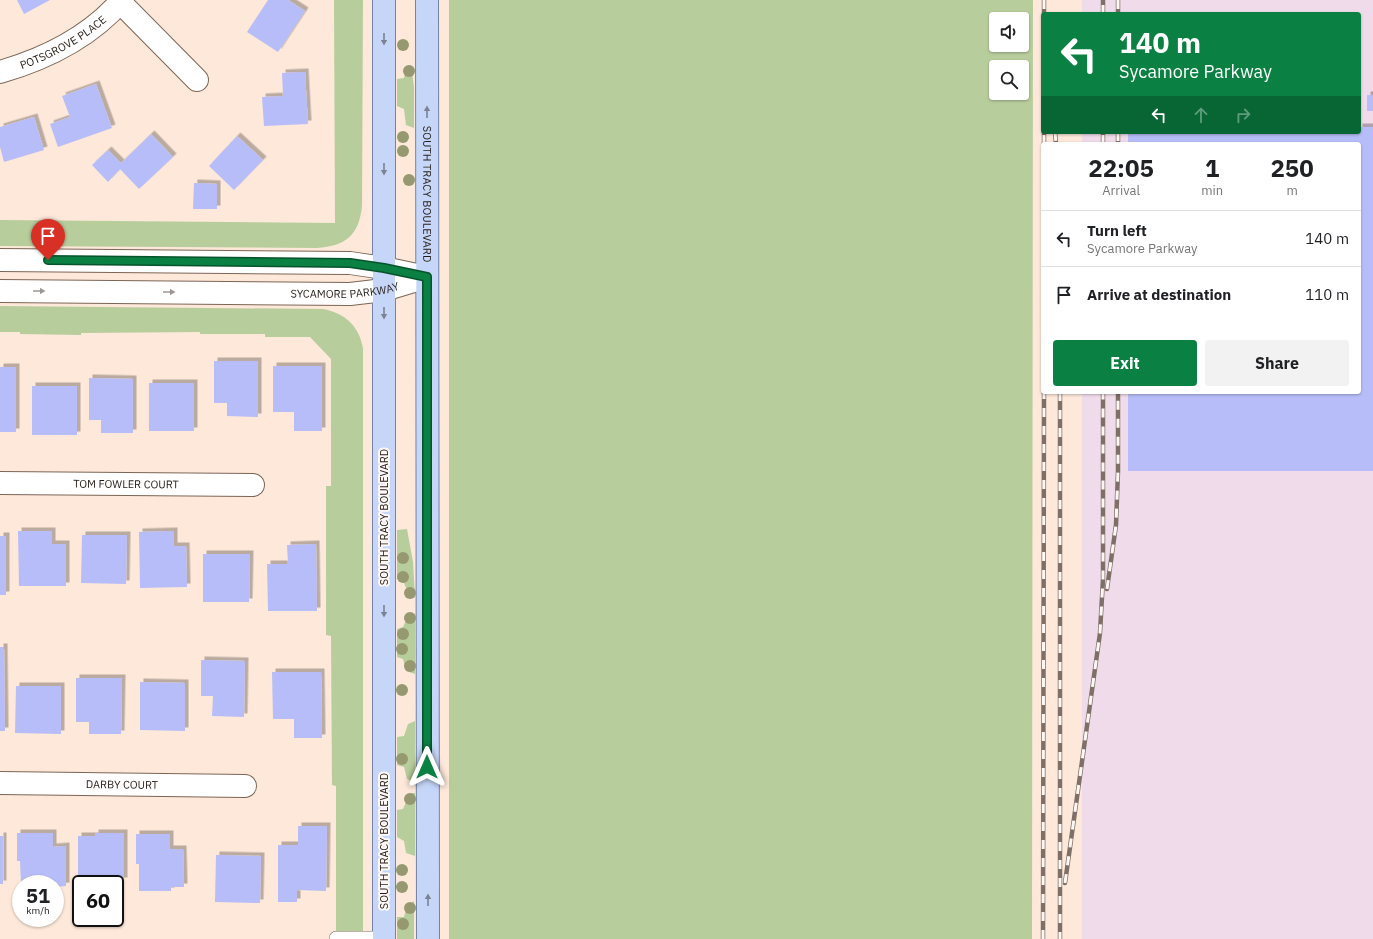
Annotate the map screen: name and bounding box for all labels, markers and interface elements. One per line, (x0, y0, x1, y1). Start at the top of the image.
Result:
street label: POTSGROVE PLACE (18, 12, 109, 72)
map controls (989, 12, 1029, 100)
button: sound (989, 12, 1029, 52)
text: 140 m (1119, 24, 1201, 61)
icon: left (1053, 28, 1105, 80)
one-way arrow (381, 33, 387, 46)
button: search (989, 60, 1029, 100)
text: Sycamore Parkway (1119, 60, 1272, 83)
icon: left (1148, 104, 1170, 126)
icon: ahead (1190, 104, 1212, 126)
icon: right (1232, 104, 1254, 126)
one-way arrow (424, 105, 430, 118)
street label: SOUTH TRACY BOULEVARD (420, 126, 434, 262)
text: 22:05 (1088, 152, 1154, 184)
text: 1 (1205, 152, 1219, 184)
text: 250 (1270, 152, 1314, 184)
one-way arrow (381, 163, 387, 176)
text: Arrival (1102, 182, 1140, 199)
text: min (1201, 182, 1223, 199)
text: m (1286, 182, 1298, 199)
pin (31, 219, 65, 260)
text: Turn left (1087, 221, 1147, 240)
icon: arrive (37, 225, 59, 247)
icon: left (1053, 228, 1075, 250)
text: 140 m (1305, 229, 1349, 248)
text: Sycamore Parkway (1087, 240, 1198, 257)
street label: SYCAMORE PARKWAY (290, 279, 401, 301)
icon: arrive (1053, 284, 1075, 306)
text: Arrive at destination (1087, 285, 1231, 304)
text: 110 m (1305, 285, 1349, 304)
one-way arrow (33, 288, 46, 294)
one-way arrow (163, 289, 176, 295)
one-way arrow (381, 307, 387, 320)
button: Exit (1053, 340, 1197, 386)
button: Share (1205, 340, 1349, 386)
street label: SOUTH TRACY BOULEVARD (377, 449, 391, 585)
street label: TOM FOWLER COURT (73, 477, 180, 491)
one-way arrow (381, 605, 387, 618)
position arrow (406, 746, 448, 788)
street label: SOUTH TRACY BOULEVARD (377, 773, 391, 909)
street label: DARBY COURT (86, 777, 159, 792)
speed limit sign: 60 (72, 875, 124, 927)
text: 51 (26, 882, 50, 909)
one-way arrow (425, 893, 431, 906)
text: km/h (26, 904, 50, 917)

